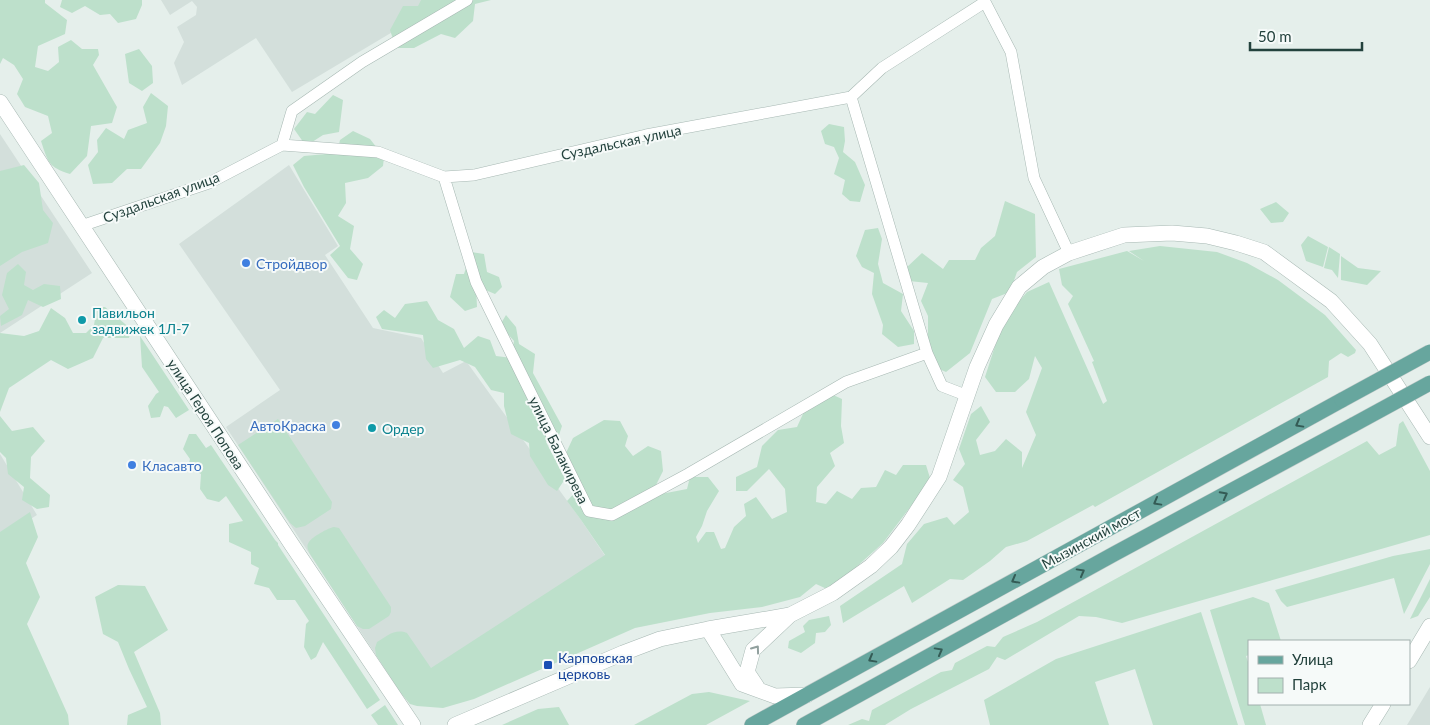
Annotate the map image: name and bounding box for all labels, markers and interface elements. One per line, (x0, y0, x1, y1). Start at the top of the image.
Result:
scale bar (1250, 20, 1362, 52)
text: 50 m (1258, 27, 1292, 45)
street label: Суздальская улица (559, 121, 683, 163)
street label: Суздальская улица (100, 168, 222, 226)
place label: Стройдвор (256, 255, 328, 272)
marker: Стройдвор (240, 257, 252, 269)
place label: Павильон задвижек 1Л-7 (92, 304, 189, 337)
marker: Павильон задвижек 1Л-7 (76, 314, 88, 326)
street label: улица Героя Попова (164, 356, 248, 472)
street label: улица Балакирева (526, 394, 592, 506)
place label: АвтоКраска (250, 417, 326, 434)
one-way arrow (1296, 417, 1305, 427)
marker: АвтоКраска (330, 419, 342, 431)
place label: Ордер (382, 420, 425, 437)
marker: Ордер (366, 422, 378, 434)
place label: Класавто (142, 457, 202, 474)
marker: Класавто (126, 459, 138, 471)
one-way arrow (1218, 491, 1227, 501)
one-way arrow (1153, 496, 1162, 506)
street label: Мызинский мост (1039, 504, 1143, 572)
one-way arrow (1076, 568, 1085, 578)
one-way arrow (1011, 574, 1020, 584)
legend (1248, 640, 1410, 705)
one-way arrow (750, 645, 759, 655)
one-way arrow (933, 647, 942, 657)
place label: Карповская церковь (558, 649, 633, 682)
text: Улица (1292, 650, 1333, 668)
one-way arrow (869, 653, 878, 663)
marker: Карповская церковь (542, 659, 554, 671)
text: Парк (1292, 675, 1327, 693)

